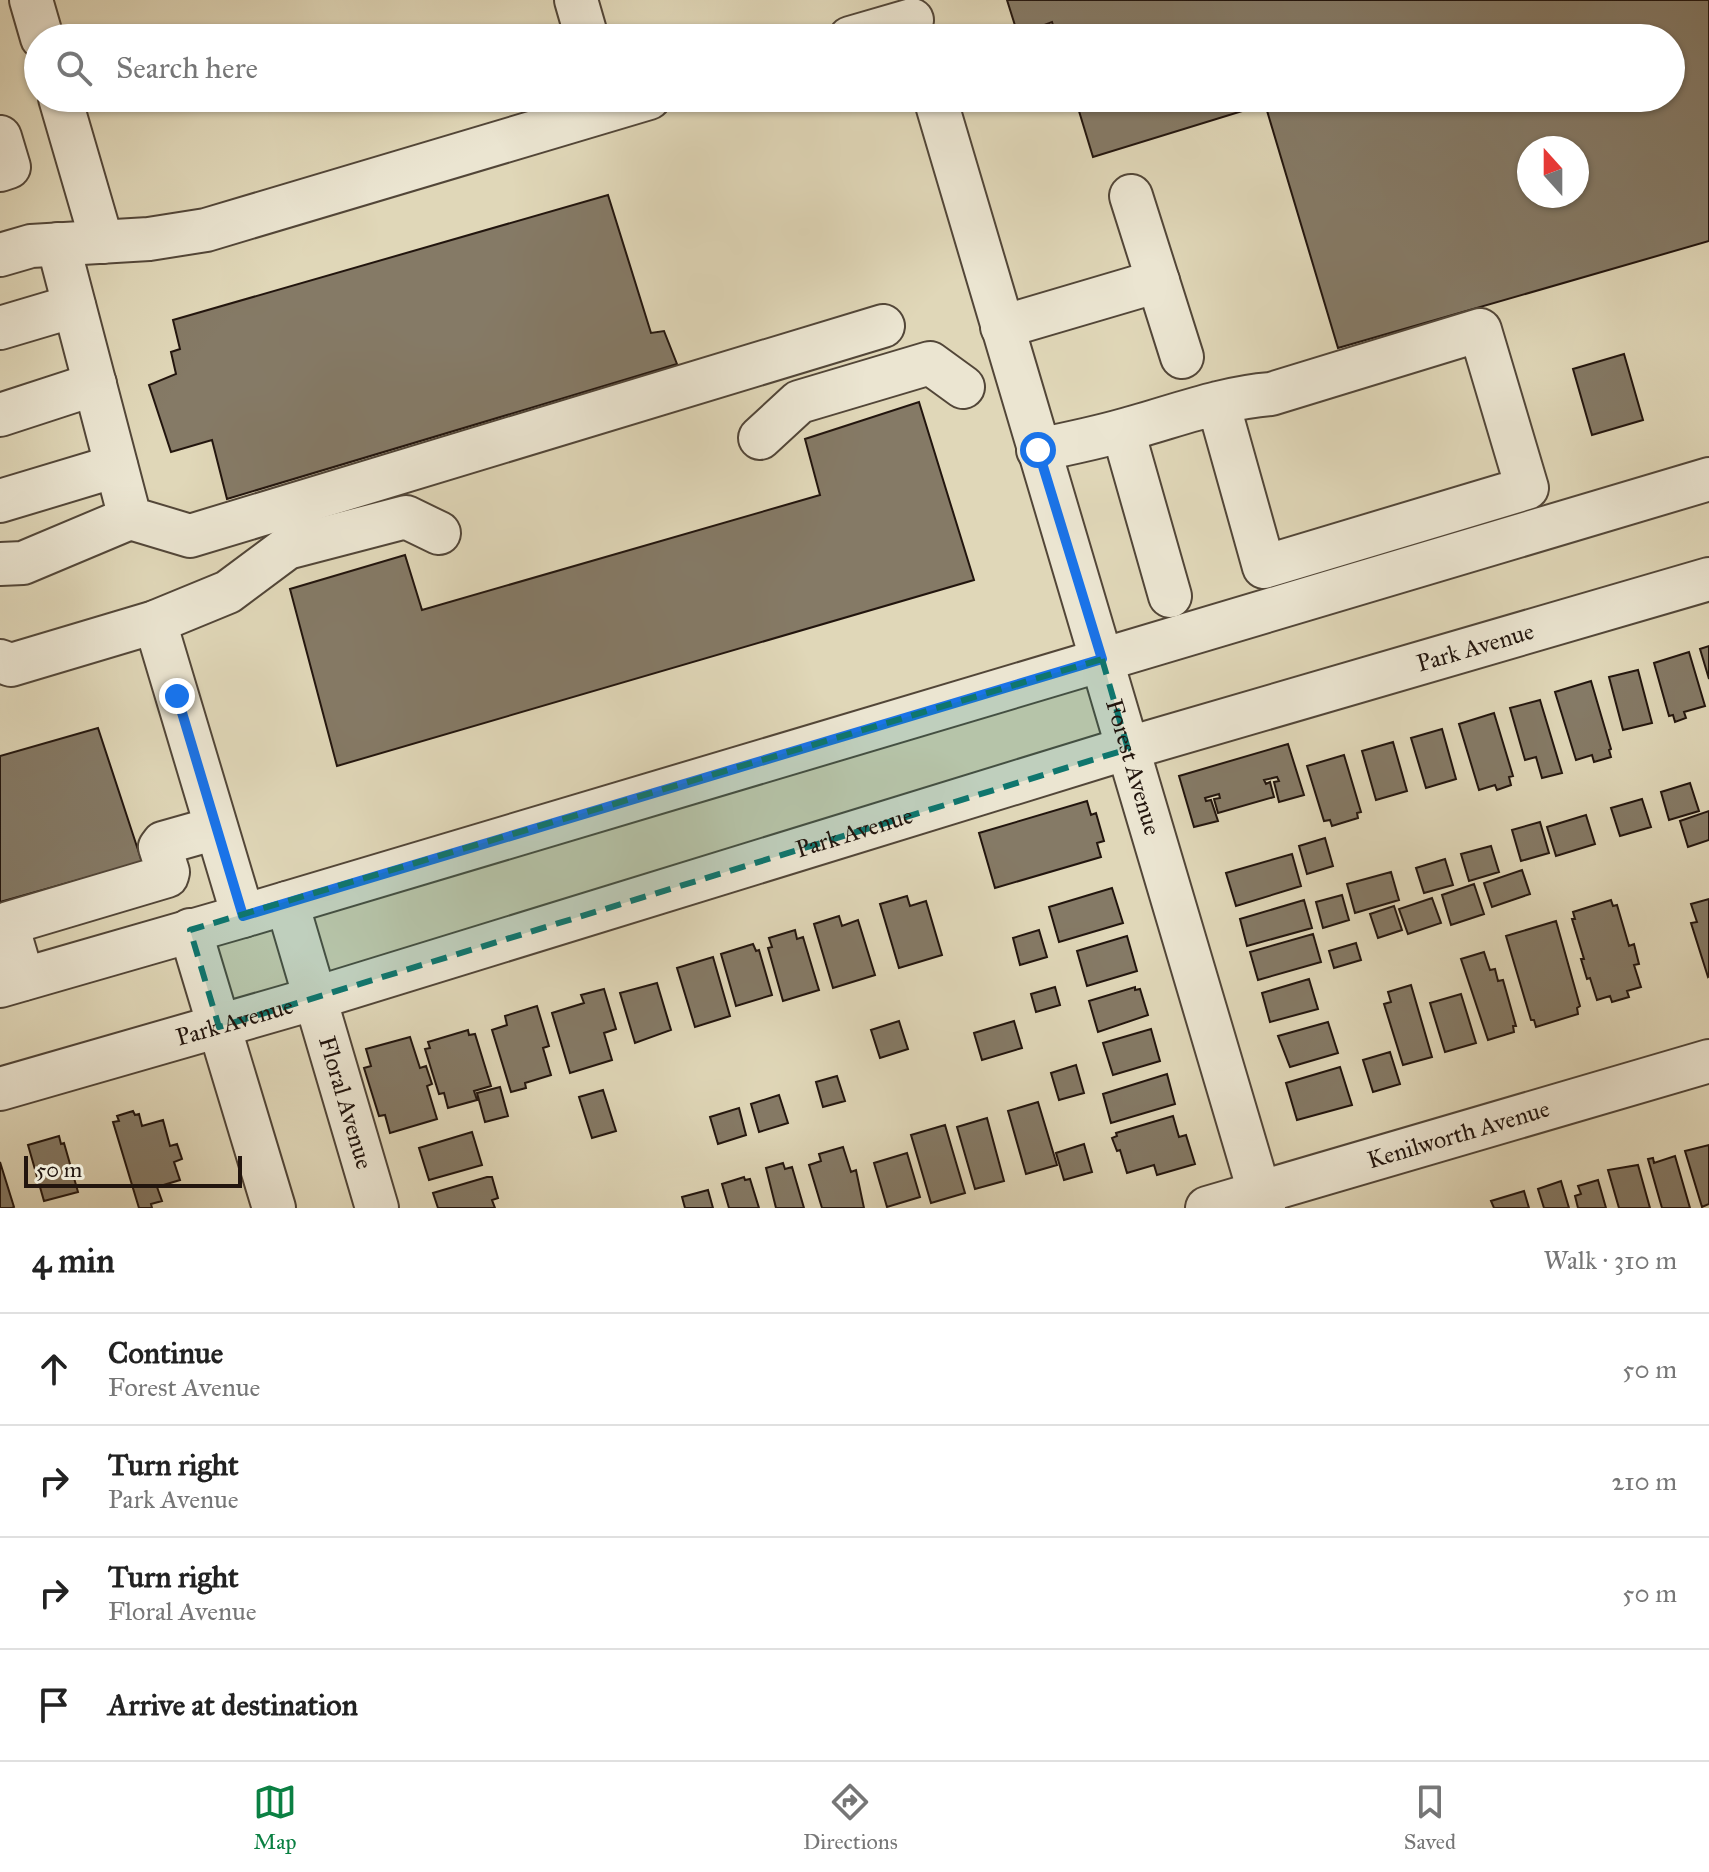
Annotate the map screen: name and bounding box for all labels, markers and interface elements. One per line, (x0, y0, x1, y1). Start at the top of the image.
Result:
search box (24, 24, 1685, 112)
icon: search (52, 46, 96, 90)
text: Search here (116, 50, 258, 86)
north arrow (1517, 136, 1589, 208)
route start (1020, 432, 1056, 468)
street label: Park Avenue (1413, 616, 1537, 678)
route end (159, 678, 195, 714)
street label: Forest Avenue (1099, 695, 1168, 839)
street label: Park Avenue (792, 800, 916, 864)
street label: Park Avenue (172, 990, 297, 1053)
street label: Floral Avenue (312, 1032, 380, 1173)
street label: Kenilworth Avenue (1364, 1093, 1553, 1175)
scale bar (24, 1152, 242, 1188)
text: 50 m (36, 1156, 82, 1183)
text: 4 min (32, 1240, 115, 1281)
text: Walk · 310 m (1543, 1244, 1677, 1276)
text: Continue (108, 1335, 223, 1371)
icon: ahead (32, 1347, 76, 1391)
text: 50 m (1622, 1353, 1677, 1385)
text: Forest Avenue (108, 1371, 260, 1403)
text: Turn right (108, 1447, 239, 1483)
icon: right (32, 1459, 76, 1503)
text: 210 m (1611, 1465, 1677, 1497)
text: Park Avenue (108, 1483, 239, 1515)
text: Turn right (108, 1559, 239, 1595)
icon: right (32, 1571, 76, 1615)
text: 50 m (1622, 1577, 1677, 1609)
text: Floral Avenue (108, 1595, 257, 1627)
icon: arrive (32, 1683, 76, 1727)
text: Arrive at destination (108, 1687, 358, 1723)
tab: Map (253, 1780, 297, 1855)
tab: Directions (803, 1780, 898, 1855)
tab: Saved (1404, 1780, 1456, 1855)

